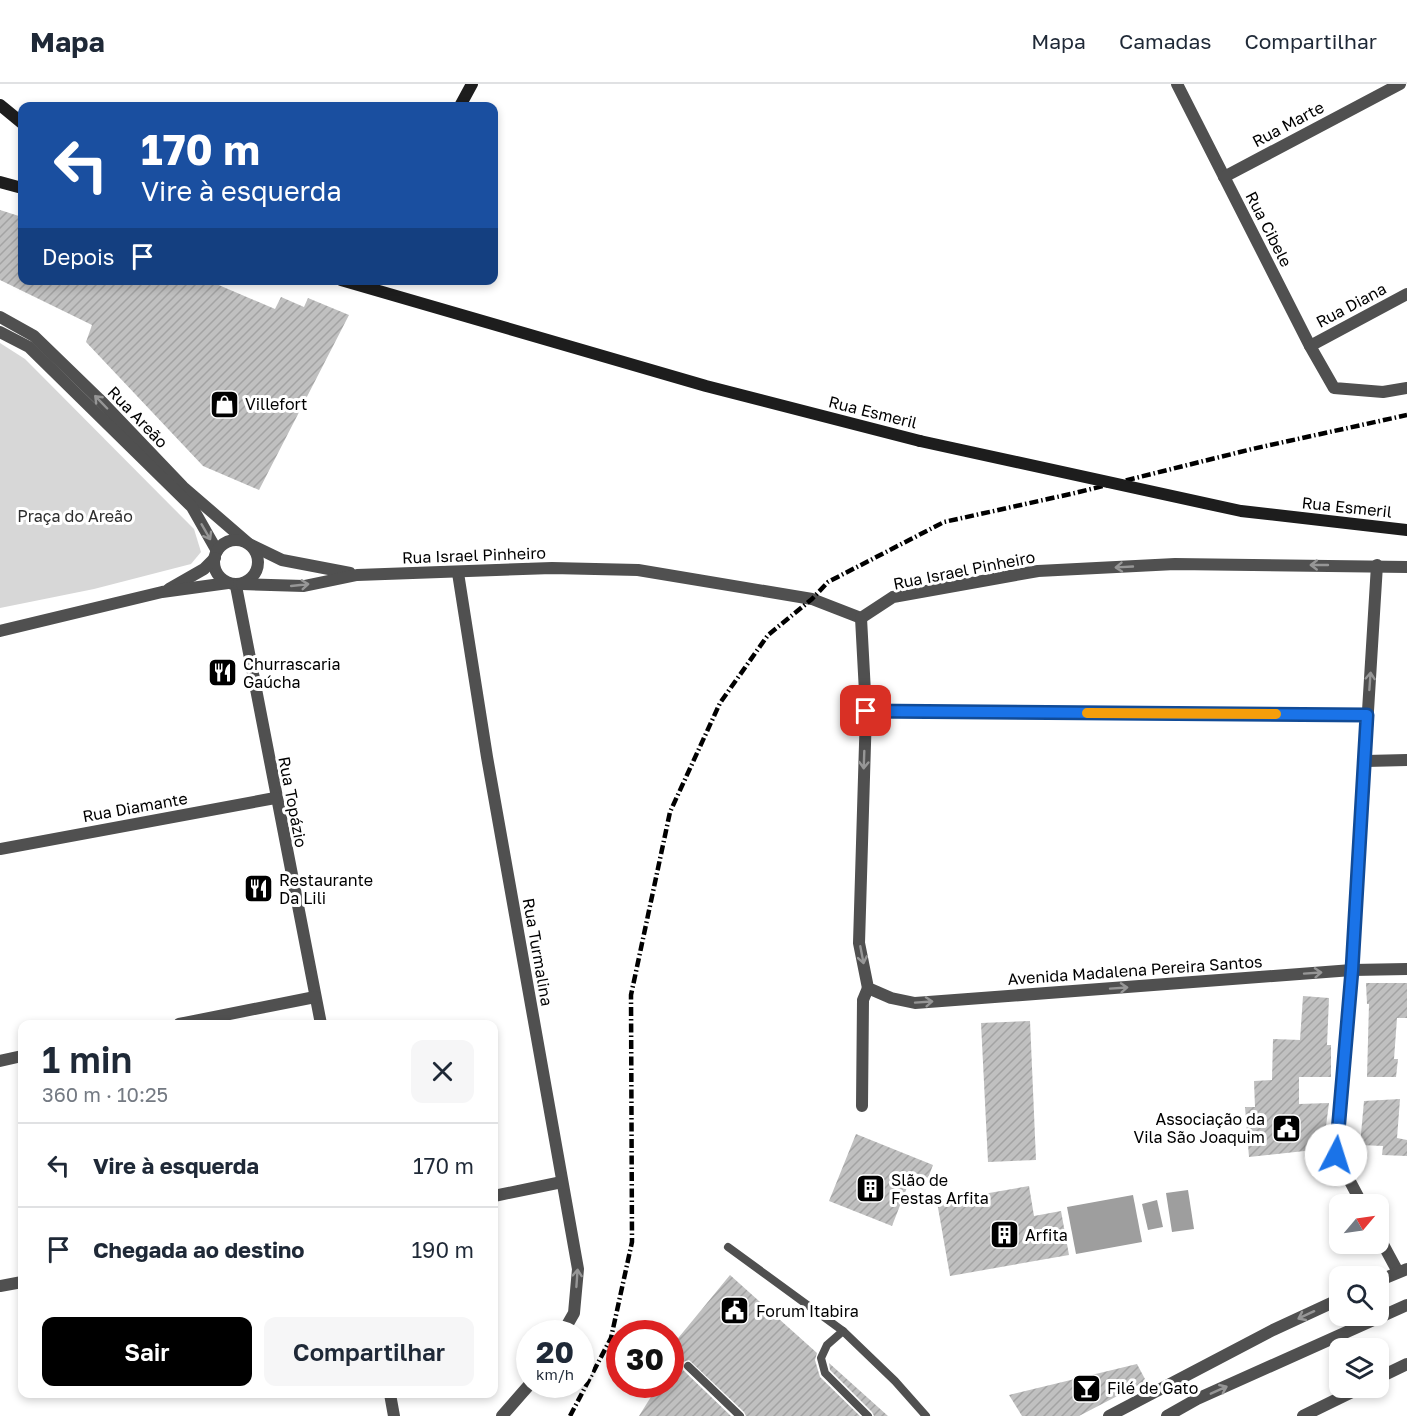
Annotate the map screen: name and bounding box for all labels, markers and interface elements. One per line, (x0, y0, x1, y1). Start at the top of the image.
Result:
text: Mapa (30, 25, 105, 58)
text: Mapa (1031, 28, 1086, 54)
text: Camadas (1119, 28, 1211, 54)
text: Compartilhar (1244, 28, 1377, 54)
street label: Rua Marte (1249, 97, 1327, 151)
text: 170 m (141, 124, 260, 174)
icon: left (42, 126, 120, 204)
text: Vire à esquerda (141, 175, 342, 207)
street label: Rua Cibele (1242, 188, 1296, 270)
icon: arrive (126, 240, 159, 273)
text: Depois (42, 243, 114, 270)
street label: Rua Diana (1312, 278, 1390, 332)
street label: Rua Areão (104, 382, 172, 452)
shop icon: Villefort (208, 388, 240, 420)
street label: Rua Esmeril (827, 391, 919, 433)
one-way arrow (94, 394, 109, 409)
place label: Villefort (245, 394, 307, 414)
street label: Rua Esmeril (1301, 492, 1393, 522)
park label: Praça do Areão (17, 506, 133, 526)
one-way arrow (201, 523, 213, 540)
street label: Rua Israel Pinheiro (402, 542, 546, 568)
street label: Rua Israel Pinheiro (891, 546, 1037, 594)
one-way arrow (1309, 559, 1329, 571)
one-way arrow (1114, 562, 1134, 573)
one-way arrow (289, 579, 309, 590)
place label: Churrascaria Gaúcha (243, 654, 341, 692)
restaurant icon: Churrascaria Gaúcha (206, 657, 238, 689)
one-way arrow (1364, 672, 1375, 692)
pin (840, 685, 891, 736)
icon: arrive (849, 694, 882, 727)
one-way arrow (859, 749, 870, 769)
street label: Rua Topázio (274, 755, 312, 849)
street label: Rua Diamante (81, 788, 189, 826)
place label: Restaurante Da Lili (279, 870, 373, 908)
restaurant icon: Restaurante Da Lili (242, 873, 274, 905)
street label: Rua Turmalina (519, 897, 557, 1007)
one-way arrow (857, 944, 868, 964)
street label: Avenida Madalena Pereira Santos (1007, 951, 1263, 989)
one-way arrow (1303, 967, 1323, 978)
one-way arrow (1108, 982, 1128, 993)
one-way arrow (914, 997, 934, 1008)
text: 1 min (42, 1038, 132, 1081)
button: close (411, 1040, 474, 1103)
text: 360 m · 10:25 (42, 1082, 168, 1106)
place label: Associação da Vila São Joaquim (1133, 1109, 1265, 1147)
public building icon: Associação da Vila São Joaquim (1270, 1112, 1302, 1144)
position arrow (1304, 1123, 1368, 1187)
icon: left (42, 1149, 75, 1182)
text: Vire à esquerda (93, 1152, 259, 1179)
text: 170 m (413, 1152, 474, 1179)
place label: Slão de Festas Arfita (891, 1170, 989, 1208)
building icon: Slão de Festas Arfita (854, 1173, 886, 1205)
north arrow (1329, 1194, 1389, 1254)
map controls (1329, 1194, 1389, 1398)
building icon: Arfita (988, 1219, 1020, 1251)
place label: Arfita (1025, 1225, 1068, 1245)
icon: arrive (42, 1233, 75, 1266)
text: Chegada ao destino (93, 1236, 305, 1263)
text: 190 m (411, 1236, 474, 1263)
button: search (1329, 1266, 1389, 1326)
one-way arrow (572, 1269, 583, 1289)
public building icon: Forum Itabira (719, 1295, 751, 1327)
place label: Forum Itabira (756, 1301, 859, 1321)
one-way arrow (1298, 1309, 1316, 1321)
button: Sair (42, 1317, 252, 1386)
button: Compartilhar (264, 1317, 474, 1386)
speed limit sign: 30 (606, 1320, 684, 1398)
text: 20 (536, 1334, 574, 1370)
button: layers (1329, 1338, 1389, 1398)
text: km/h (536, 1365, 574, 1383)
bar icon: Filé de Gato (1070, 1372, 1102, 1404)
place label: Filé de Gato (1107, 1378, 1198, 1398)
one-way arrow (1210, 1383, 1228, 1395)

